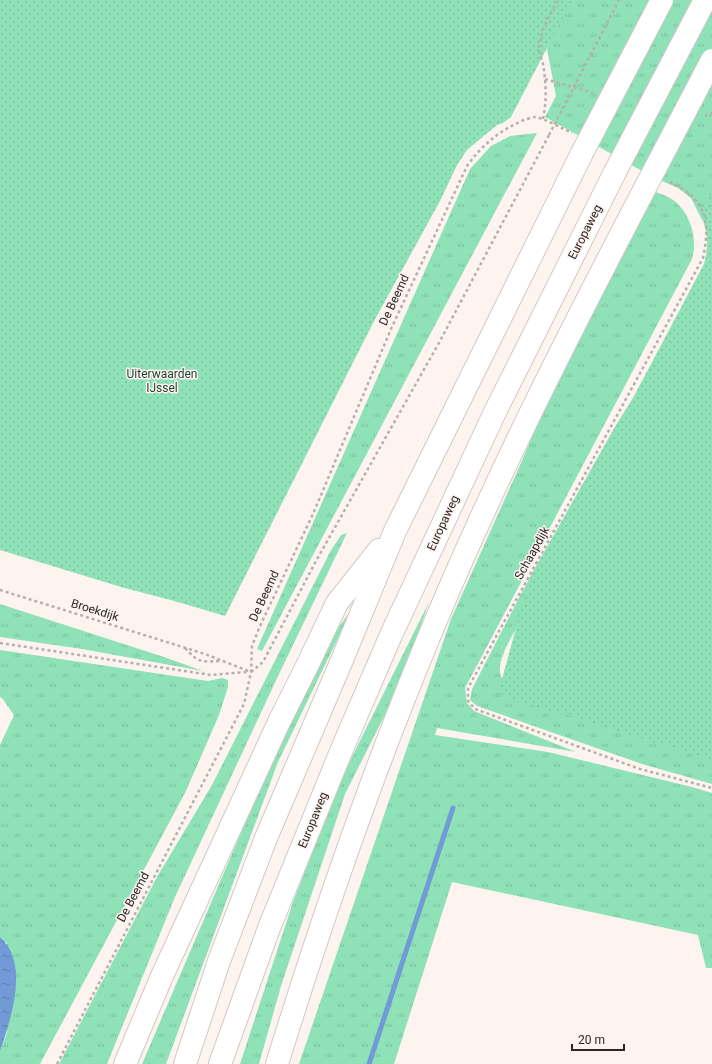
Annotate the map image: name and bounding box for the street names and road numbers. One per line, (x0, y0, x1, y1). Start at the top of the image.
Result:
street label: Europaweg (565, 202, 605, 262)
street label: De Beemd (376, 272, 412, 328)
street label: Europaweg (424, 493, 462, 553)
street label: Schaapdijk (512, 523, 553, 582)
street label: De Beemd (246, 568, 282, 624)
street label: Broekdijk (69, 596, 121, 624)
street label: Europaweg (295, 790, 331, 850)
street label: De Beemd (114, 870, 152, 924)

